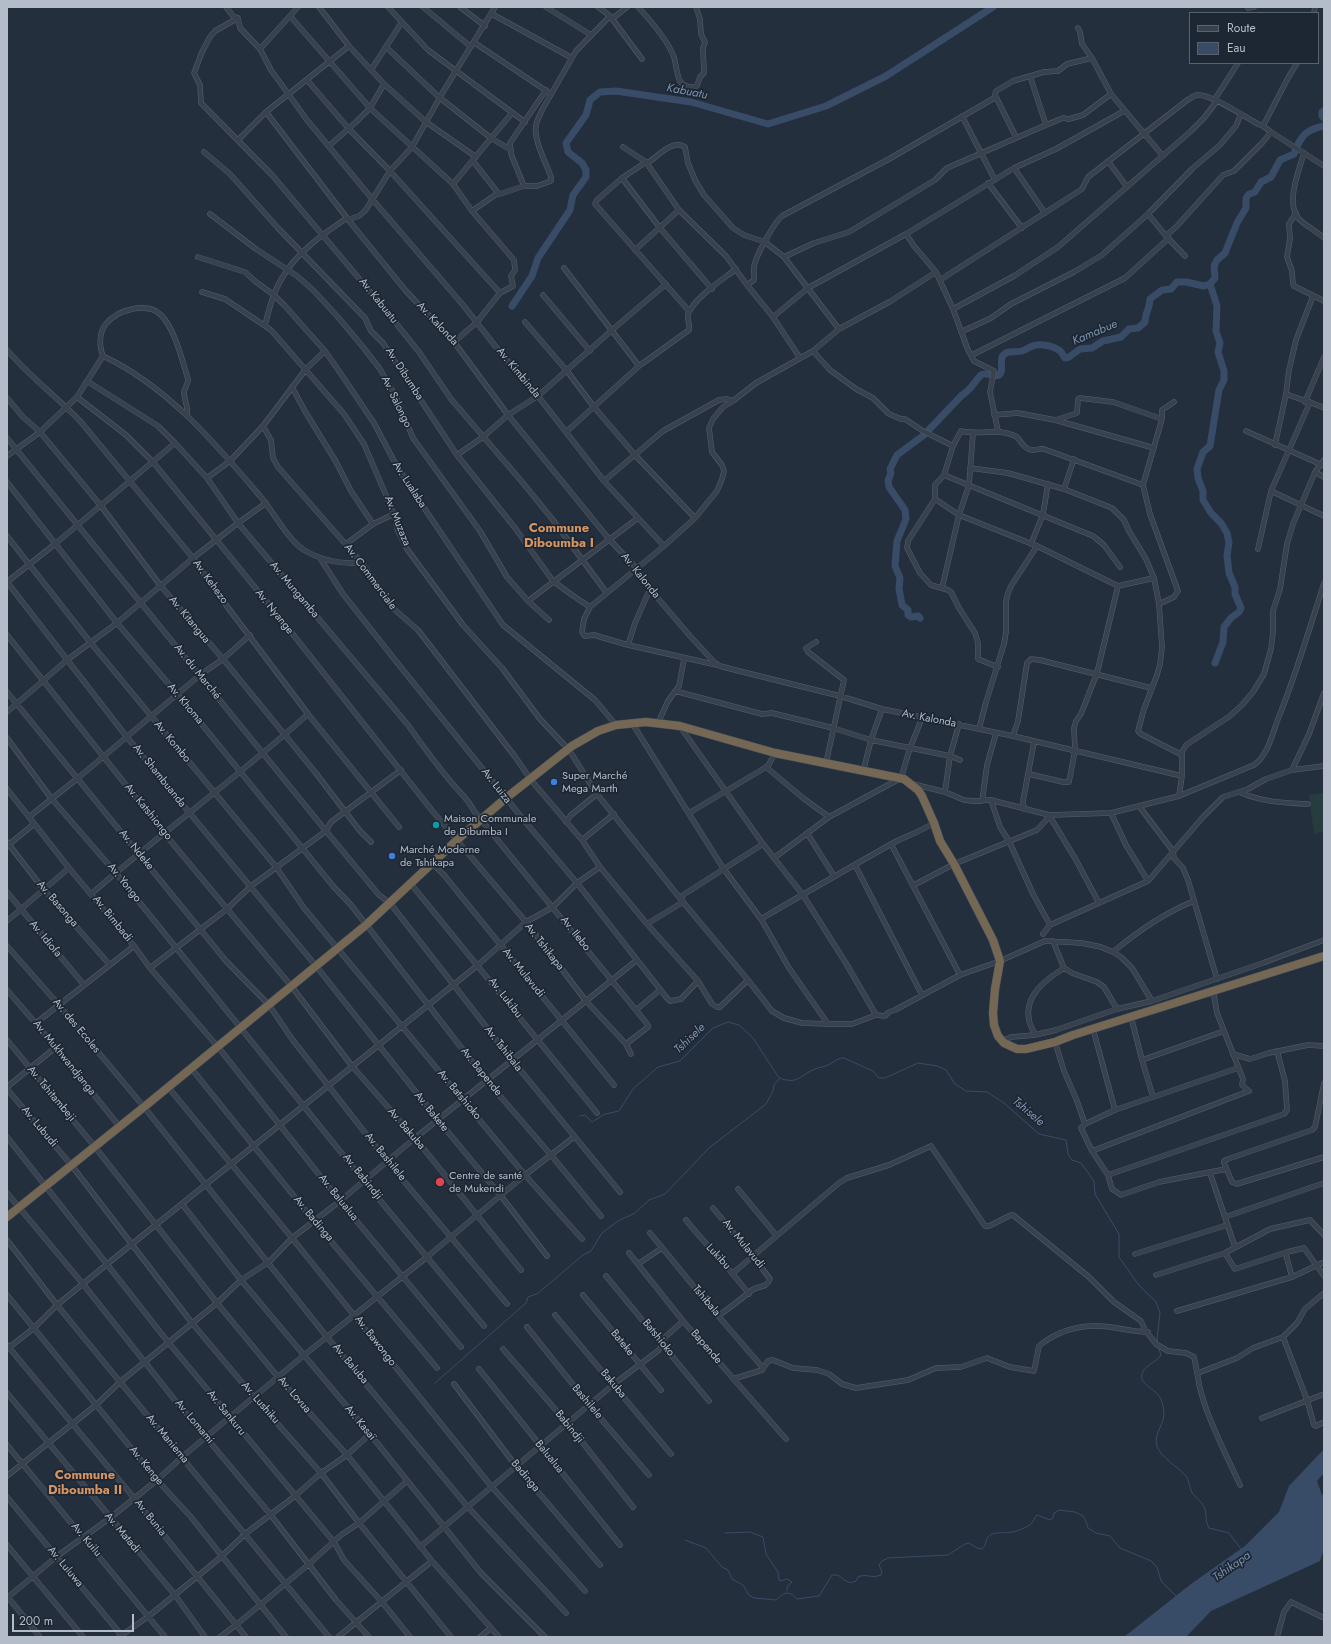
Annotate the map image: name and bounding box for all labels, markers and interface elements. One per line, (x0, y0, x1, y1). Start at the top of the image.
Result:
legend (1189, 12, 1319, 64)
text: Route (1227, 19, 1256, 37)
text: Eau (1227, 39, 1246, 57)
water label: Kabuatu (665, 81, 709, 103)
street label: Av. Kabuatu (356, 276, 400, 326)
street label: Av. Kalonda (413, 299, 461, 349)
water label: Kamabue (1070, 317, 1120, 349)
street label: Av. Dibumba (382, 345, 426, 403)
street label: Av. Kimbinda (493, 345, 543, 401)
street label: Av. Salongo (378, 374, 414, 430)
street label: Av. Lualaba (389, 459, 429, 511)
street label: Av. Muzaza (381, 494, 413, 548)
district label: Commune Diboumba I (524, 521, 594, 552)
street label: Av. Commerciale (341, 541, 399, 613)
street label: Av. Kalonda (618, 551, 662, 601)
street label: Av. Kehezo (190, 557, 230, 607)
street label: Av. Mungamba (267, 559, 321, 621)
street label: Av. Nyange (252, 587, 296, 637)
street label: Av. Kitangua (165, 594, 213, 646)
street label: Av. du Marché (171, 642, 223, 702)
street label: Av. Khoma (164, 681, 206, 727)
street label: Av. Kalonda (901, 707, 957, 731)
street label: Av. Kombo (151, 719, 193, 765)
street label: Av. Shambuanda (129, 742, 189, 810)
street label: Av. Luiza (478, 766, 514, 806)
place label: Super Marché Mega Marth (562, 769, 627, 795)
marker: Super Marché Mega Marth (549, 777, 559, 787)
street label: Av. Katshiongo (121, 781, 175, 843)
place label: Maison Communale de Dibumba I (444, 812, 536, 838)
marker: Maison Communale de Dibumba I (431, 820, 441, 830)
street label: Av. Ndeke (116, 827, 156, 873)
place label: Marché Moderne de Tshikapa (400, 843, 480, 869)
marker: Marché Moderne de Tshikapa (387, 851, 397, 861)
street label: Av. Yongo (104, 861, 144, 905)
street label: Av. Basonga (33, 878, 81, 930)
street label: Av. Bimbadi (89, 893, 135, 945)
street label: Av. Ilebo (557, 914, 593, 954)
street label: Av. Idiofa (26, 918, 64, 960)
street label: Av. Tshikapa (521, 921, 567, 973)
street label: Av. Mulavudi (499, 946, 547, 1000)
street label: Av. Lukibu (485, 975, 525, 1021)
street label: Av. des Ecoles (49, 996, 103, 1056)
street label: Av. Mukhwandjanga (30, 1018, 98, 1098)
water label: Tshisele (672, 1021, 708, 1057)
street label: Av. Tshibala (481, 1024, 525, 1074)
street label: Av. Bapende (457, 1045, 505, 1099)
street label: Av. Tshitambeji (24, 1063, 78, 1125)
street label: Av. Batshioko (434, 1067, 484, 1123)
street label: Av. Bakete (411, 1089, 451, 1135)
water label: Tshisele (1009, 1094, 1047, 1130)
street label: Av. Lubudi (18, 1104, 60, 1150)
street label: Av. Bakuba (384, 1105, 428, 1153)
street label: Av. Bashilele (362, 1130, 408, 1184)
street label: Av. Babindji (339, 1151, 385, 1203)
place label: Centre de santé de Mukendi (449, 1169, 522, 1195)
street label: Av. Balualua (315, 1172, 361, 1224)
marker: Centre de santé de Mukendi (434, 1176, 446, 1188)
street label: Av. Badinga (290, 1194, 336, 1244)
street label: Av. Mulavudi (719, 1217, 767, 1271)
street label: Lukibu (703, 1241, 733, 1273)
street label: Tshibala (689, 1283, 723, 1319)
street label: Av. Bawongo (351, 1313, 399, 1369)
street label: Batshioko (639, 1317, 677, 1359)
street label: Bateke (607, 1327, 637, 1359)
street label: Bapende (688, 1327, 724, 1367)
street label: Av. Baluba (329, 1341, 371, 1387)
street label: Bakuba (597, 1367, 629, 1401)
street label: Av. Lovua (275, 1374, 313, 1416)
street label: Av. Lushiku (238, 1379, 282, 1427)
street label: Bashilele (569, 1382, 605, 1422)
street label: Av. Sankuru (204, 1388, 248, 1438)
street label: Av. Lomami (172, 1397, 216, 1447)
street label: Av. Kasaï (342, 1403, 378, 1443)
street label: Babindji (552, 1408, 586, 1446)
street label: Av. Maniema (143, 1412, 191, 1466)
street label: Balualua (532, 1438, 566, 1476)
street label: Av. Kenge (126, 1444, 166, 1488)
street label: Badinga (508, 1457, 542, 1495)
district label: Commune Diboumba II (48, 1468, 122, 1499)
street label: Av. Bunia (131, 1497, 169, 1539)
street label: Av. Matadi (101, 1510, 143, 1556)
street label: Av. Kuilu (68, 1520, 104, 1560)
street label: Av. Luluwa (44, 1544, 86, 1590)
water label: Tshikapa (1210, 1549, 1254, 1585)
scale bar (14, 1606, 136, 1632)
text: 200 m (19, 1612, 53, 1630)

